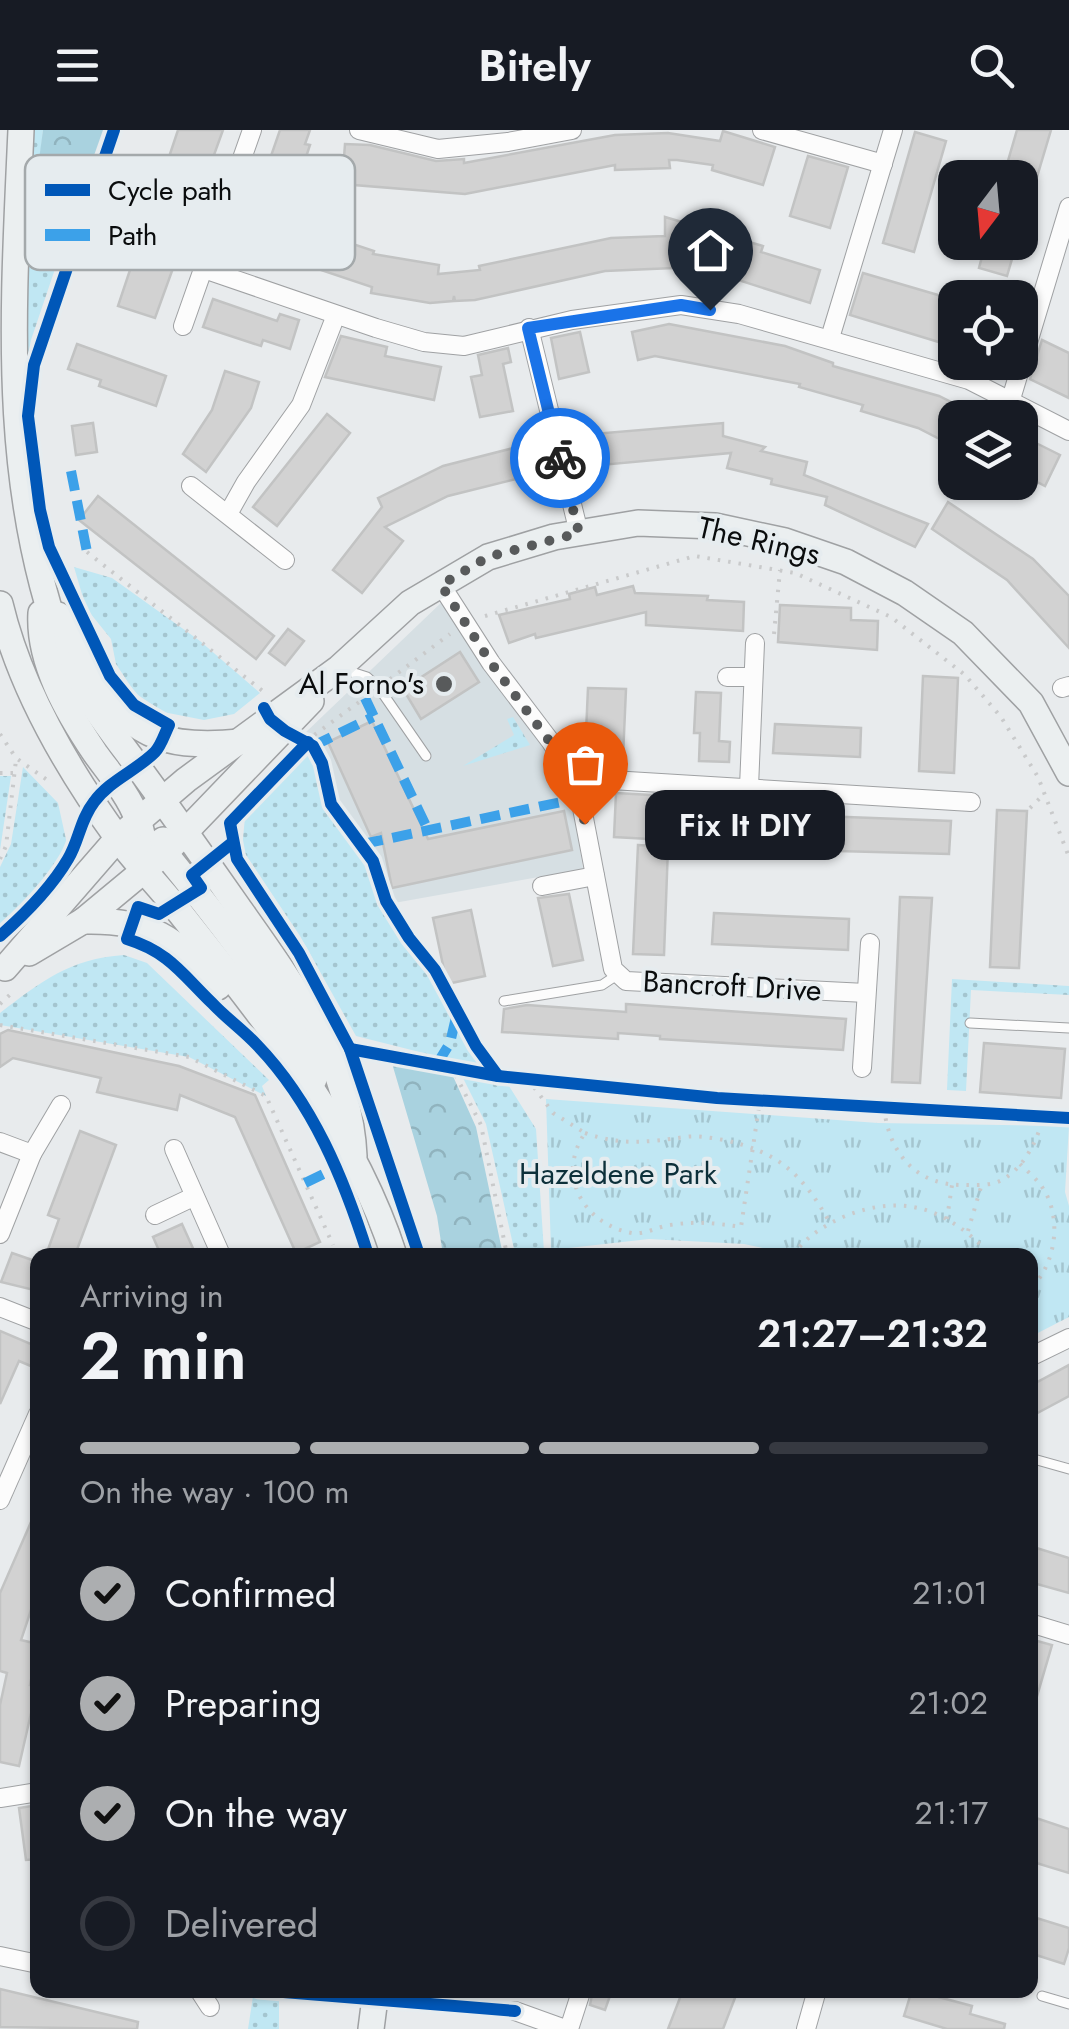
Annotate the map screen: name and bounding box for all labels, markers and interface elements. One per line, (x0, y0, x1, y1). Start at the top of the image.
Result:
text: Bitely (478, 33, 591, 98)
icon: menu (50, 38, 105, 93)
icon: search (964, 38, 1019, 93)
legend (25, 155, 355, 270)
north arrow (938, 160, 1038, 260)
map controls (938, 160, 1038, 500)
text: Cycle path (108, 170, 233, 211)
pin (668, 208, 753, 311)
text: Path (108, 215, 157, 256)
icon: home (683, 223, 738, 278)
button: locate (938, 280, 1038, 380)
button: layers (938, 400, 1038, 500)
courier (510, 408, 610, 508)
icon: bike (533, 431, 588, 486)
street label: The Rings (694, 506, 824, 575)
place label: Al Forno's (299, 662, 424, 705)
marker: Al Forno's (433, 673, 455, 695)
pin (543, 722, 628, 825)
icon: bag (558, 737, 613, 792)
callout: Fix It DIY (645, 789, 845, 859)
text: Fix It DIY (679, 802, 811, 848)
street label: Bancroft Drive (642, 959, 823, 1012)
park label: Hazeldene Park (519, 1152, 718, 1195)
text: Arriving in (80, 1273, 224, 1319)
text: 21:27–21:32 (757, 1306, 988, 1361)
text: 2 min (80, 1309, 247, 1403)
text: On the way · 100 m (80, 1469, 349, 1515)
icon: check (80, 1566, 135, 1621)
text: Confirmed (165, 1566, 336, 1621)
text: 21:01 (912, 1570, 988, 1616)
icon: check (80, 1676, 135, 1731)
text: Preparing (165, 1676, 322, 1731)
text: 21:02 (908, 1680, 988, 1726)
icon: check (80, 1786, 135, 1841)
text: On the way (165, 1786, 347, 1841)
text: 21:17 (915, 1790, 988, 1836)
text: Delivered (165, 1896, 318, 1951)

